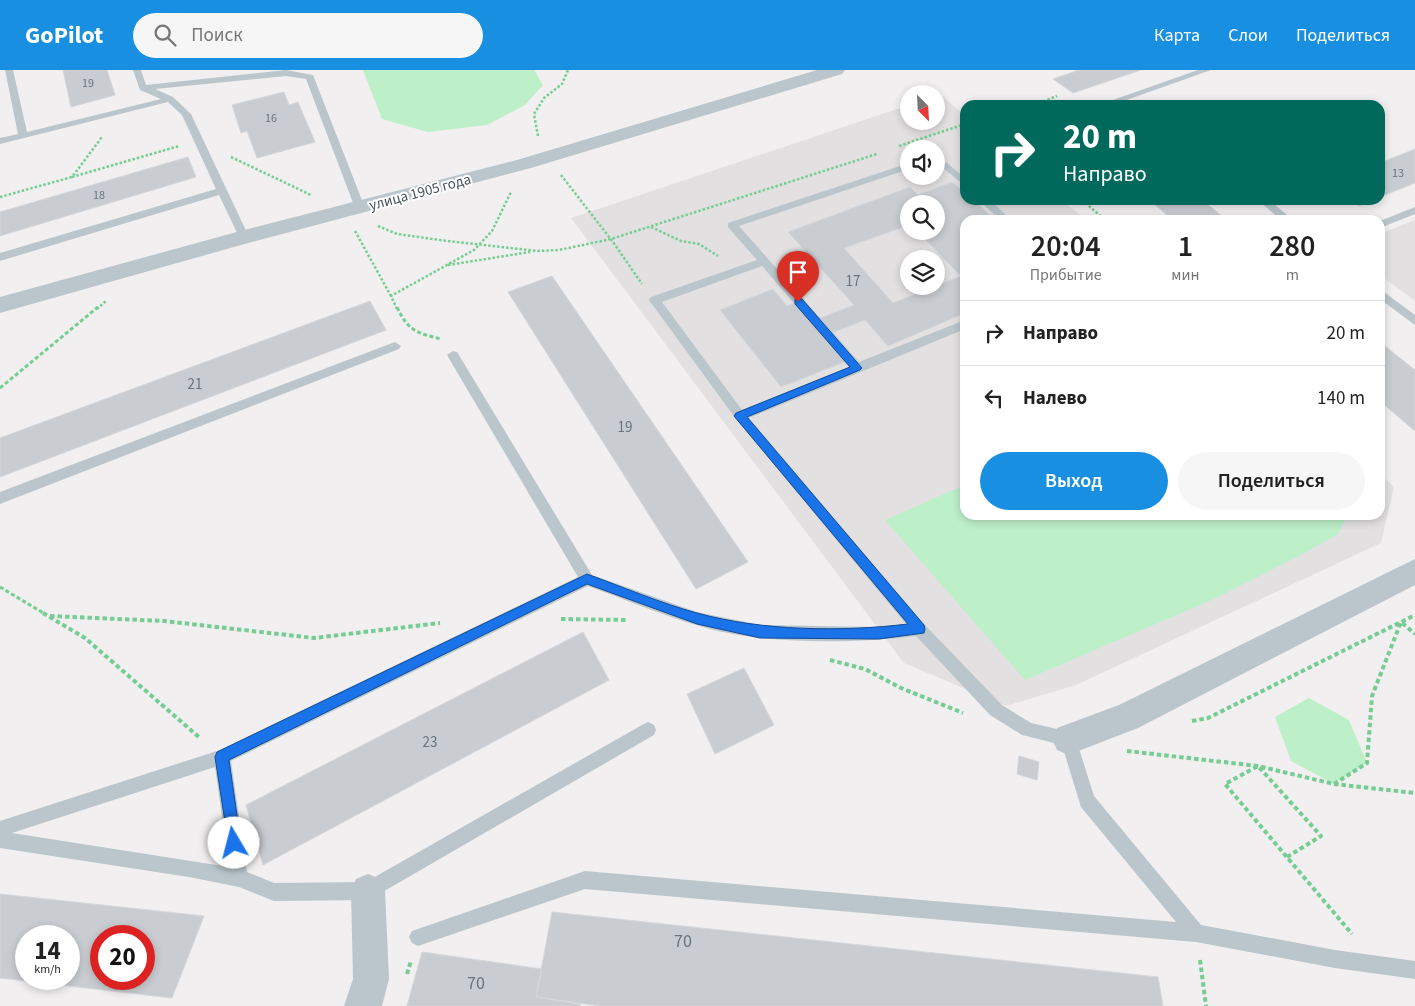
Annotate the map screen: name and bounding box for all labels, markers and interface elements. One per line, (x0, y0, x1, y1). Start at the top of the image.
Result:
search box (133, 13, 483, 58)
text: GoPilot (25, 18, 103, 53)
icon: search (151, 21, 179, 49)
text: Поиск (191, 22, 243, 49)
text: Карта (1154, 23, 1200, 48)
text: Слои (1228, 23, 1268, 48)
text: Поделиться (1296, 23, 1390, 48)
house number: 19 (82, 75, 94, 92)
north arrow (900, 85, 945, 130)
map controls (900, 85, 945, 295)
house number: 16 (265, 110, 277, 127)
text: 20 m (1063, 112, 1137, 162)
icon: right (980, 120, 1045, 185)
button: sound (900, 140, 945, 185)
text: Направо (1063, 158, 1147, 190)
house number: 13 (1392, 165, 1404, 182)
street label: улица 1905 года (367, 169, 473, 216)
house number: 18 (93, 187, 105, 204)
button: search (900, 195, 945, 240)
text: 20:04 (1031, 225, 1101, 268)
text: 1 (1178, 225, 1193, 268)
text: 280 (1269, 225, 1315, 268)
button: layers (900, 250, 945, 295)
pin (777, 251, 819, 302)
icon: arrive (784, 258, 812, 286)
text: Прибытие (1030, 264, 1102, 286)
text: мин (1171, 264, 1200, 286)
text: m (1286, 264, 1299, 286)
house number: 17 (846, 271, 860, 292)
icon: right (980, 319, 1008, 347)
text: Направо (1023, 320, 1098, 347)
text: 20 m (1327, 320, 1365, 347)
house number: 21 (188, 374, 202, 395)
icon: left (980, 384, 1008, 412)
text: Налево (1023, 385, 1087, 412)
text: 140 m (1317, 385, 1365, 412)
house number: 19 (618, 417, 632, 438)
button: Выход (980, 452, 1168, 510)
button: Поделиться (1178, 452, 1365, 510)
house number: 23 (423, 732, 437, 753)
position arrow (207, 816, 259, 868)
speed limit sign: 20 (90, 925, 155, 990)
house number: 70 (674, 929, 692, 954)
text: 14 (34, 933, 61, 969)
text: km/h (34, 961, 61, 978)
house number: 70 (467, 971, 485, 996)

